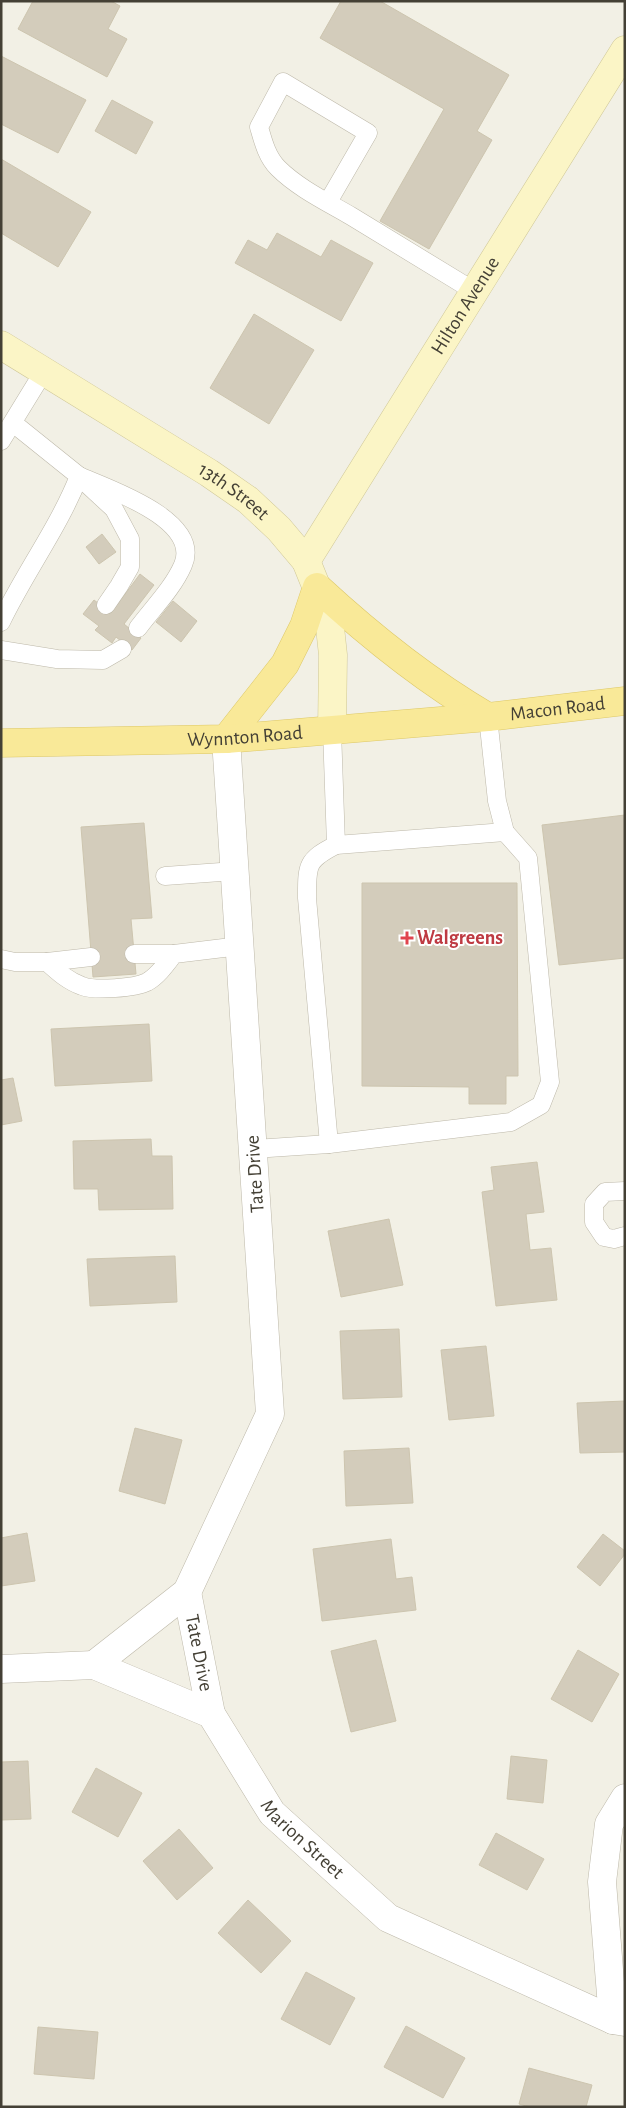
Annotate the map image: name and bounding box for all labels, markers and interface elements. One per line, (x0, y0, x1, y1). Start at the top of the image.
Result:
street label: Hilton Avenue (427, 253, 503, 358)
street label: 13th Street (195, 459, 273, 524)
street label: Macon Road (509, 693, 606, 724)
street label: Wynnton Road (187, 723, 303, 750)
place label: Walgreens (417, 928, 503, 948)
marker: Walgreens (401, 932, 413, 944)
street label: Tate Drive (242, 1134, 268, 1214)
street label: Tate Drive (182, 1613, 216, 1693)
street label: Marion Street (256, 1796, 348, 1883)

